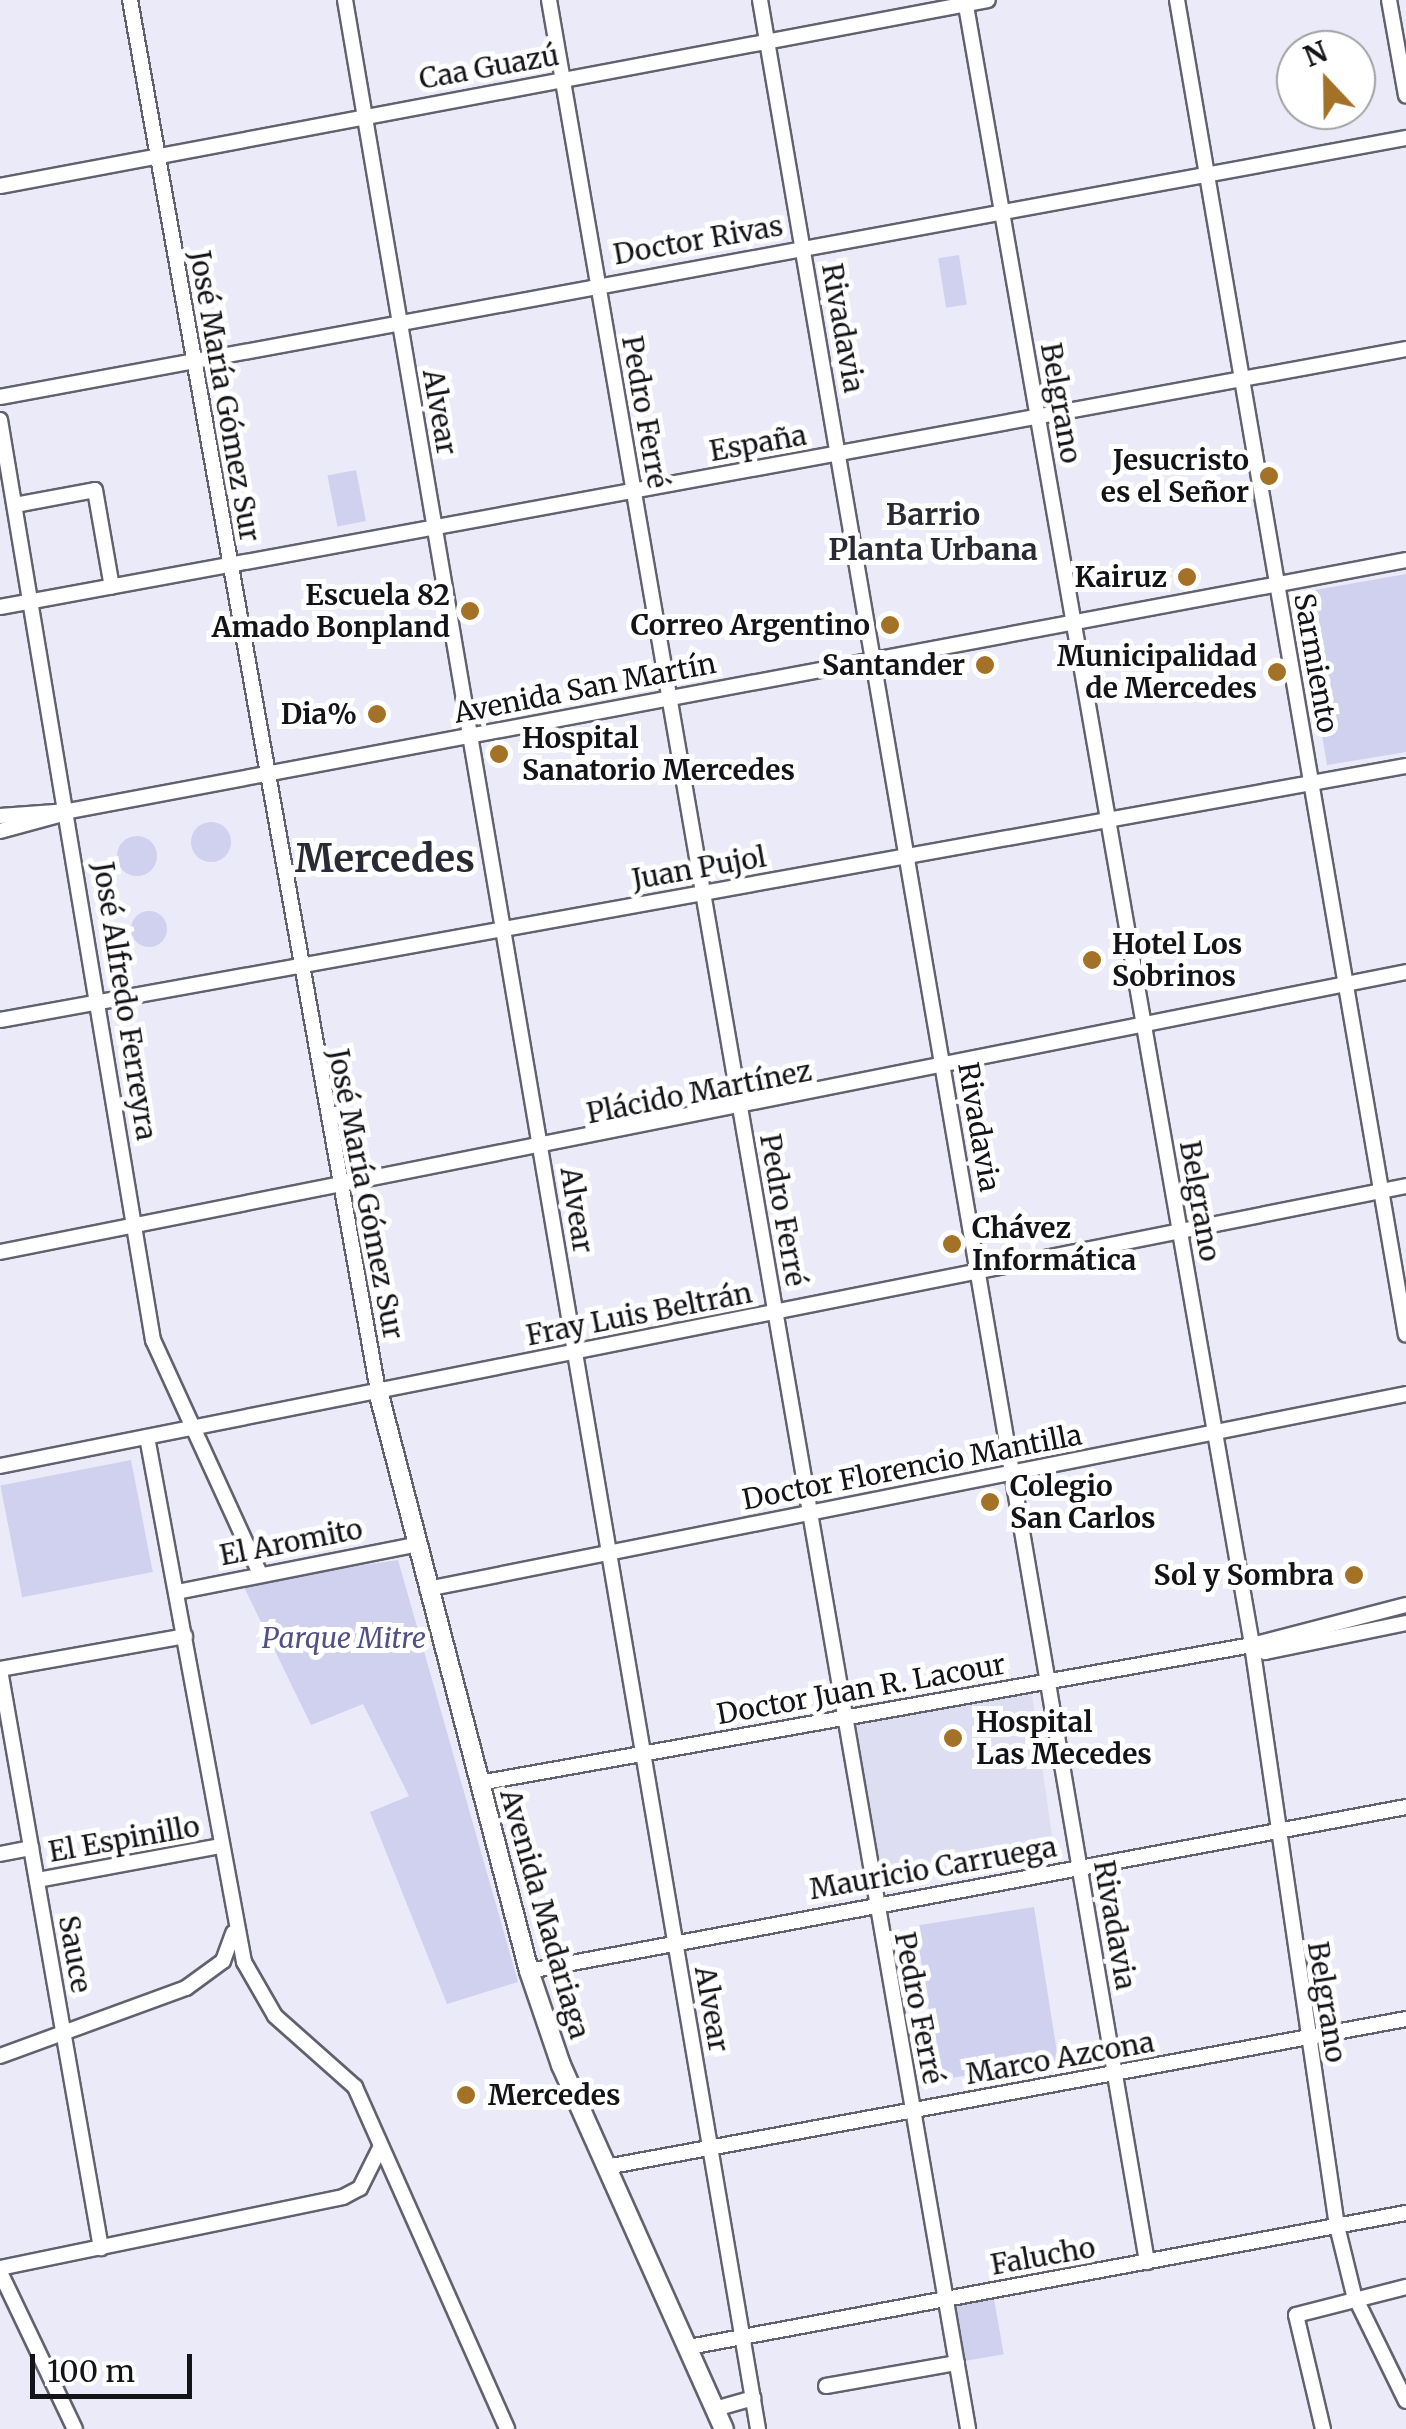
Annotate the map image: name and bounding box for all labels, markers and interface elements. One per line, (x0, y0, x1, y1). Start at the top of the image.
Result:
north arrow (1276, 30, 1376, 130)
text: N (1299, 33, 1333, 75)
street label: Caa Guazú (417, 38, 561, 96)
street label: Doctor Rivas (611, 209, 785, 271)
street label: José María Gómez Sur (183, 248, 267, 544)
street label: Rivadavia (815, 261, 871, 395)
street label: Pedro Ferré (615, 333, 675, 491)
street label: Belgrano (1034, 340, 1088, 466)
street label: Alvear (416, 367, 464, 457)
street label: España (707, 418, 809, 468)
place label: Jesucristo es el Señor (1101, 443, 1249, 509)
marker: Jesucristo es el Señor (1258, 465, 1280, 487)
district label: Barrio Planta Urbana (828, 496, 1038, 566)
place label: Kairuz (1075, 560, 1167, 594)
marker: Kairuz (1176, 566, 1198, 588)
place label: Escuela 82 Amado Bonpland (212, 578, 450, 644)
street label: Sarmiento (1287, 591, 1345, 735)
marker: Escuela 82 Amado Bonpland (459, 600, 481, 622)
place label: Correo Argentino (631, 608, 870, 642)
marker: Correo Argentino (879, 614, 901, 636)
place label: Municipalidad de Mercedes (1057, 639, 1257, 705)
street label: Avenida San Martín (451, 646, 719, 730)
place label: Santander (822, 648, 965, 682)
marker: Santander (974, 654, 996, 676)
marker: Municipalidad de Mercedes (1266, 661, 1288, 683)
place label: Dia% (281, 697, 357, 731)
marker: Dia% (366, 703, 388, 725)
place label: Hospital Sanatorio Mercedes (522, 721, 795, 787)
marker: Hospital Sanatorio Mercedes (486, 741, 512, 767)
district label: Mercedes (295, 836, 475, 882)
street label: Juan Pujol (629, 840, 769, 896)
street label: José Alfredo Ferreyra (86, 860, 164, 1142)
place label: Hotel Los Sobrinos (1112, 927, 1242, 993)
marker: Hotel Los Sobrinos (1081, 949, 1103, 971)
street label: José María Gómez Sur (321, 1046, 411, 1342)
street label: Plácido Martínez (584, 1054, 814, 1130)
street label: Rivadavia (951, 1060, 1007, 1194)
street label: Pedro Ferré (753, 1131, 813, 1289)
street label: Belgrano (1173, 1138, 1227, 1264)
street label: Alvear (554, 1165, 600, 1255)
place label: Chávez Informática (972, 1211, 1136, 1277)
marker: Chávez Informática (941, 1233, 963, 1255)
street label: Fray Luis Beltrán (523, 1276, 755, 1352)
street label: Doctor Florencio Mantilla (739, 1418, 1085, 1516)
place label: Colegio San Carlos (1010, 1469, 1155, 1535)
marker: Colegio San Carlos (979, 1491, 1001, 1513)
street label: El Aromito (217, 1512, 365, 1572)
place label: Sol y Sombra (1154, 1558, 1334, 1592)
marker: Sol y Sombra (1343, 1564, 1365, 1586)
park label: Parque Mitre (262, 1621, 426, 1655)
street label: Doctor Juan R. Lacour (714, 1647, 1008, 1731)
place label: Hospital Las Mecedes (976, 1705, 1152, 1771)
marker: Hospital Las Mecedes (940, 1725, 966, 1751)
street label: Avenida Madariaga (493, 1785, 597, 2043)
street label: El Espinillo (46, 1809, 202, 1869)
street label: Mauricio Carruega (807, 1830, 1059, 1906)
street label: Rivadavia (1087, 1858, 1143, 1992)
street label: Sauce (52, 1913, 98, 1995)
street label: Pedro Ferré (888, 1929, 950, 2087)
street label: Belgrano (1301, 1939, 1353, 2065)
street label: Alvear (688, 1964, 736, 2054)
street label: Marco Azcona (963, 2025, 1157, 2091)
place label: Mercedes (488, 2078, 620, 2112)
marker: Mercedes (453, 2082, 479, 2108)
street label: Falucho (988, 2230, 1098, 2282)
scale bar (35, 2334, 198, 2396)
text: 100 m (47, 2352, 135, 2390)

